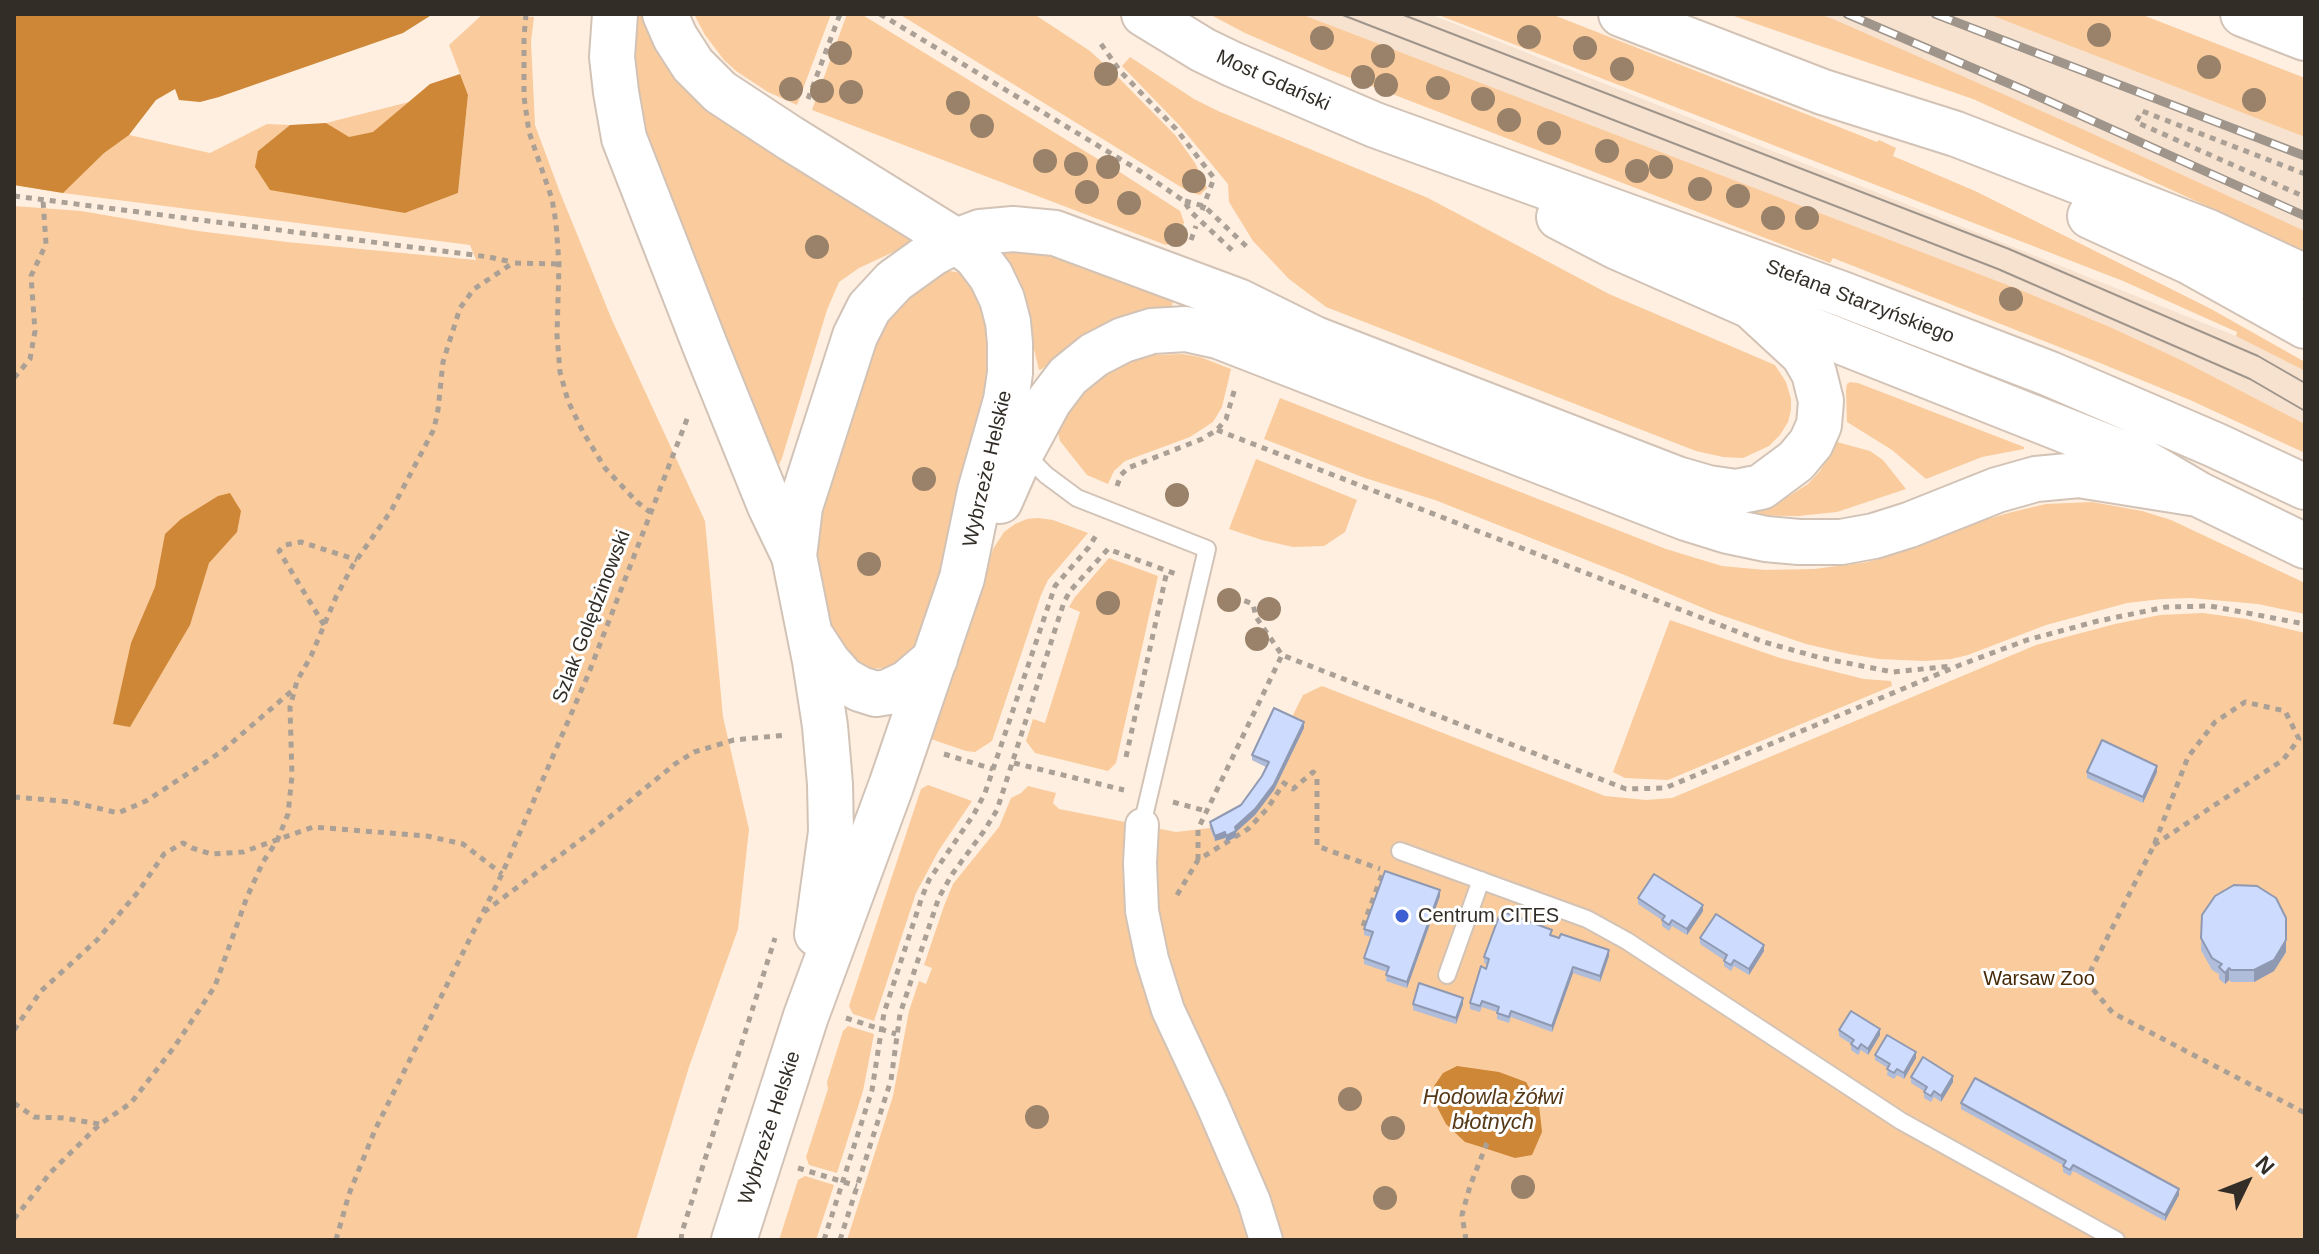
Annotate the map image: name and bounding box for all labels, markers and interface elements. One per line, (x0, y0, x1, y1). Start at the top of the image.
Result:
street label: Most Gdański (1212, 45, 1334, 117)
street label: Stefana Starzyńskiego (1762, 255, 1958, 349)
street label: Wybrzeże Helskie (958, 388, 1018, 550)
street label: Szlak Golędzinowski (548, 527, 636, 707)
place label: Centrum CITES (1418, 904, 1559, 928)
marker: Centrum CITES (1393, 907, 1411, 925)
park label: Warsaw Zoo (1983, 967, 2095, 991)
street label: Wybrzeże Helskie (734, 1048, 806, 1208)
water label: Hodowla żółwi błotnych (1423, 1085, 1563, 1136)
north arrow (2207, 1142, 2287, 1222)
text: N (2250, 1151, 2279, 1180)

